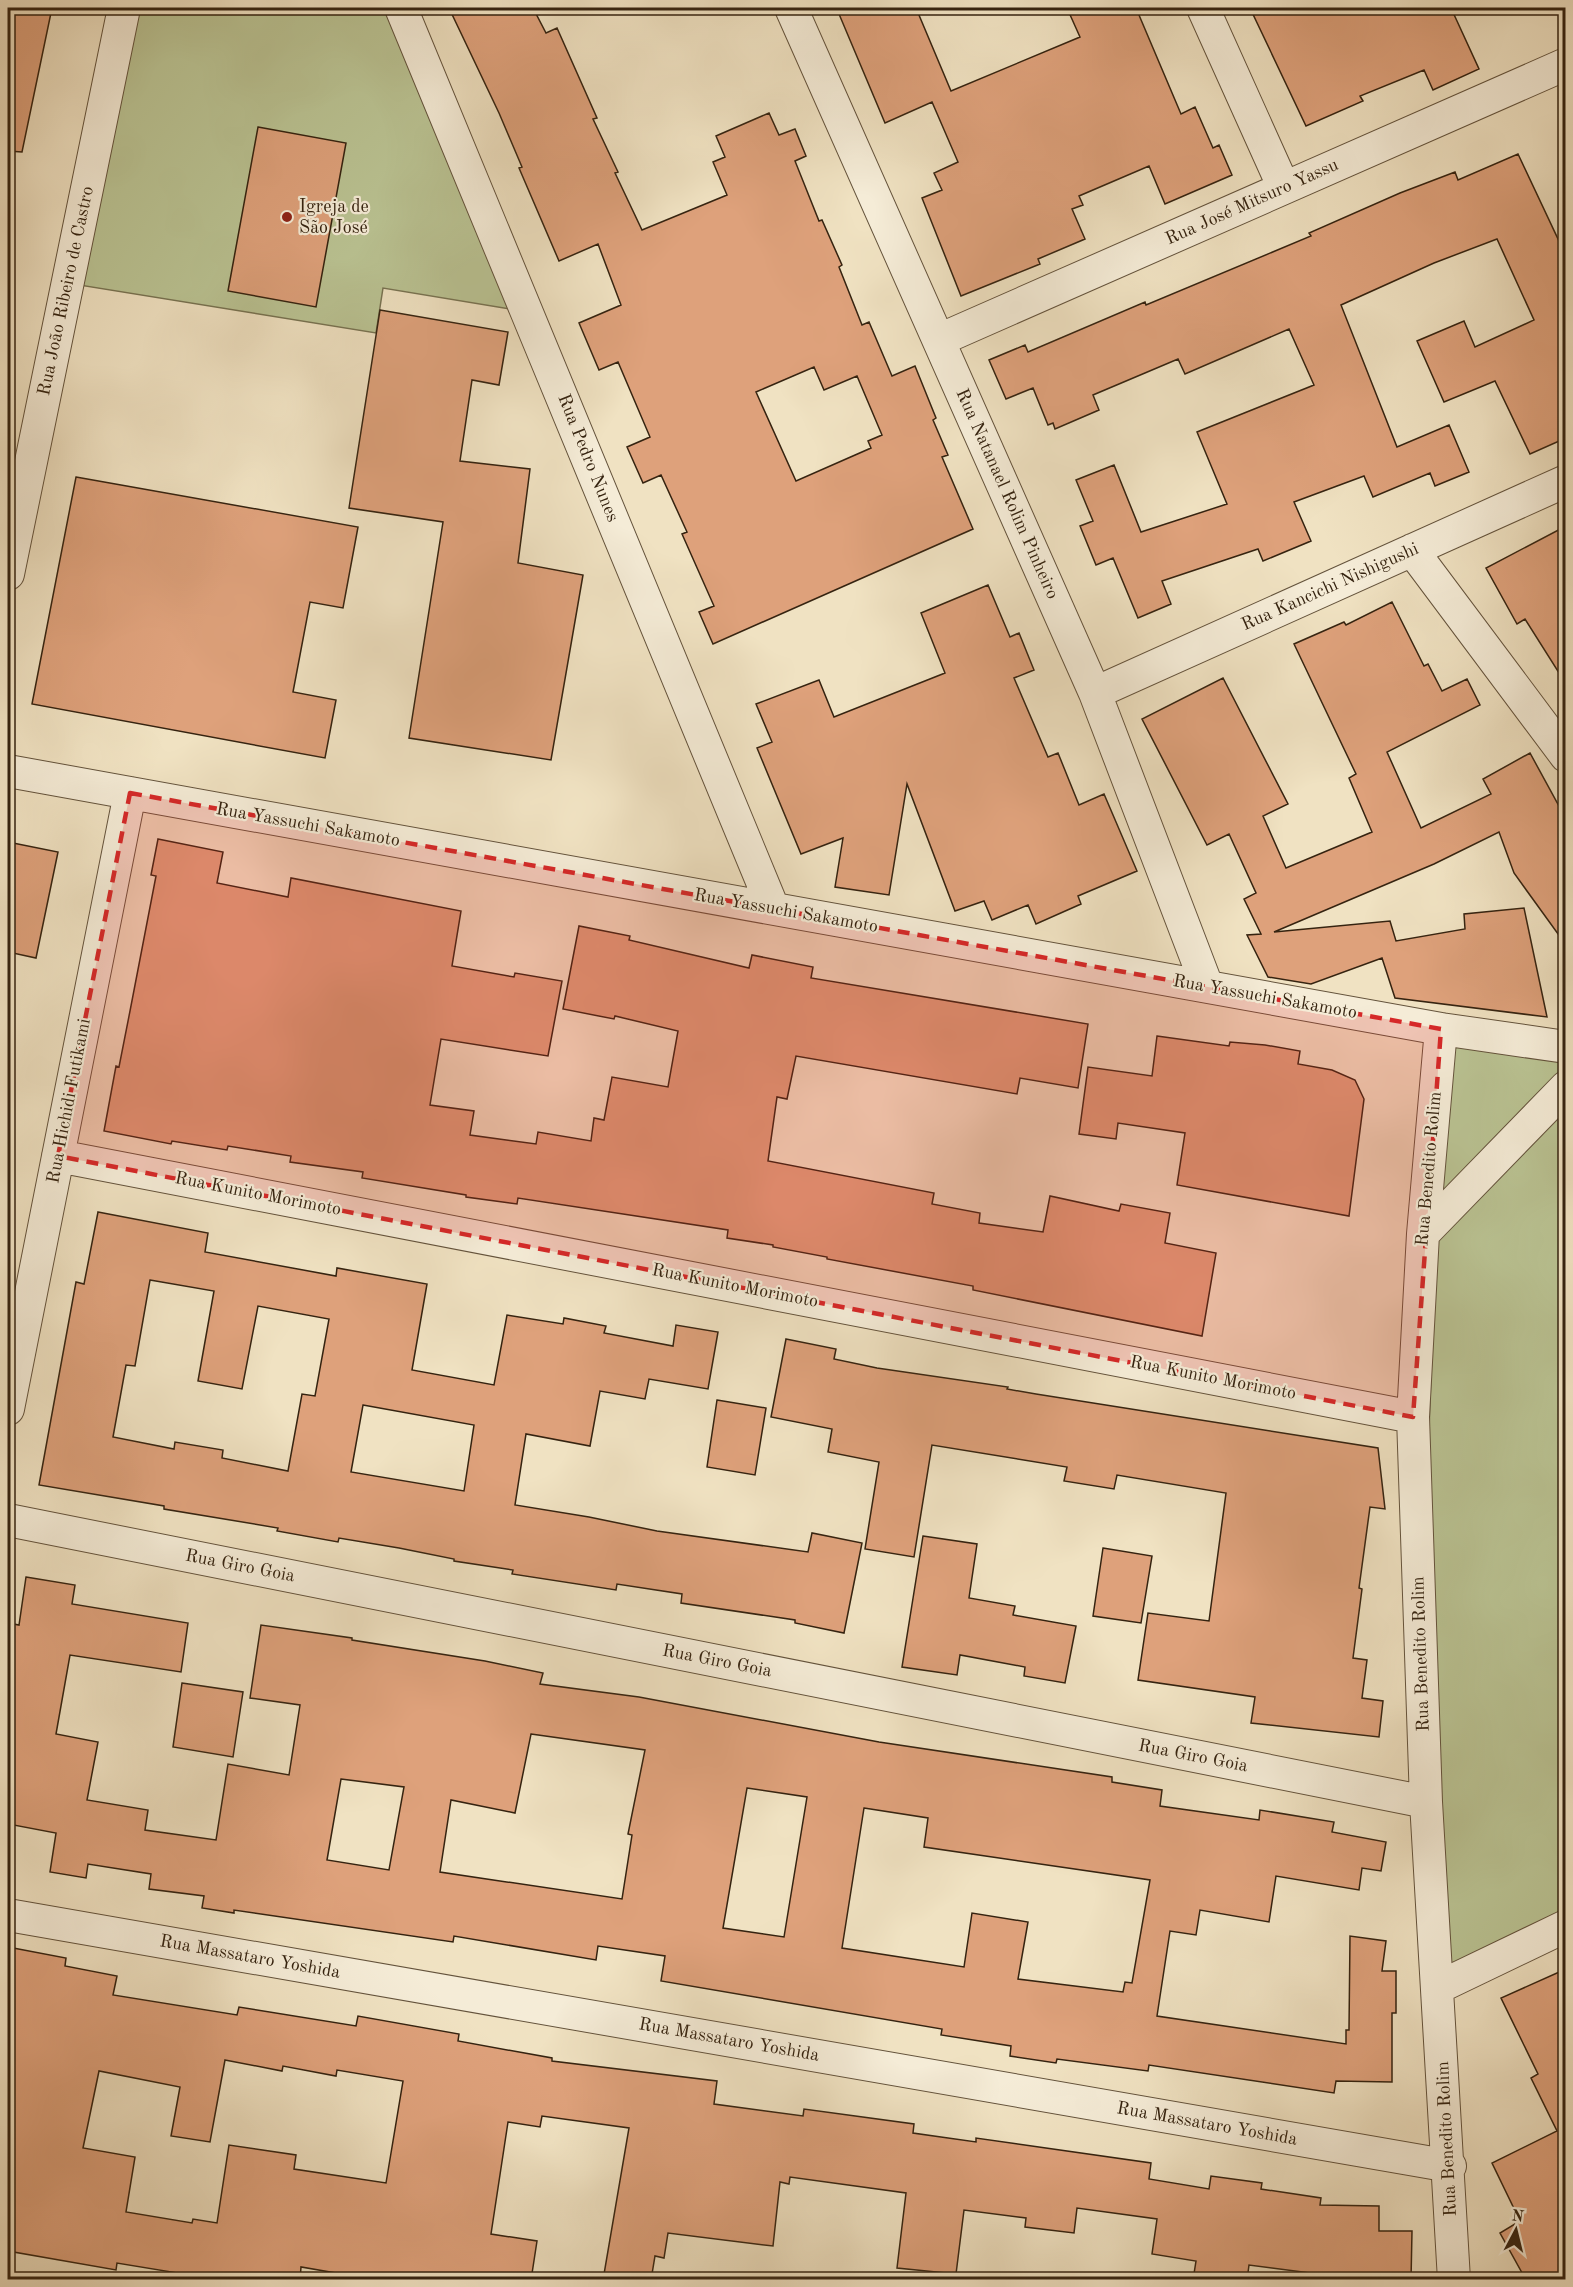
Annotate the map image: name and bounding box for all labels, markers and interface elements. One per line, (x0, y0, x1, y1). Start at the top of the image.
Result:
street label: Rua José Mitsuro Yassu (1163, 156, 1342, 248)
street label: Rua João Ribeiro de Castro (35, 185, 97, 397)
place label: Igreja de São José (299, 198, 369, 237)
marker: Igreja de São José (280, 210, 294, 224)
street label: Rua Natanael Rolim Pinheiro (952, 386, 1062, 602)
street label: Rua Pedro Nunes (554, 392, 622, 525)
street label: Rua Kancichi Nishigushi (1239, 540, 1421, 634)
street label: Rua Yassuchi Sakamoto (214, 800, 402, 850)
street label: Rua Yassuchi Sakamoto (692, 886, 880, 936)
street label: Rua Yassuchi Sakamoto (1171, 972, 1359, 1022)
street label: Rua Hichidi Futikami (44, 1017, 94, 1185)
street label: Rua Benedito Rolim (1413, 1091, 1445, 1247)
street label: Rua Kunito Morimoto (173, 1169, 343, 1219)
street label: Rua Kunito Morimoto (650, 1261, 820, 1311)
street label: Rua Kunito Morimoto (1128, 1353, 1298, 1403)
street label: Rua Giro Goia (184, 1547, 296, 1585)
street label: Rua Benedito Rolim (1409, 1576, 1433, 1732)
street label: Rua Giro Goia (661, 1642, 773, 1680)
street label: Rua Giro Goia (1137, 1737, 1249, 1775)
street label: Rua Massataro Yoshida (158, 1932, 342, 1982)
street label: Rua Massataro Yoshida (637, 2015, 821, 2065)
street label: Rua Benedito Rolim (1434, 2061, 1460, 2217)
street label: Rua Massataro Yoshida (1115, 2099, 1299, 2149)
north arrow (1486, 2200, 1546, 2260)
text: N (1511, 2208, 1525, 2226)

